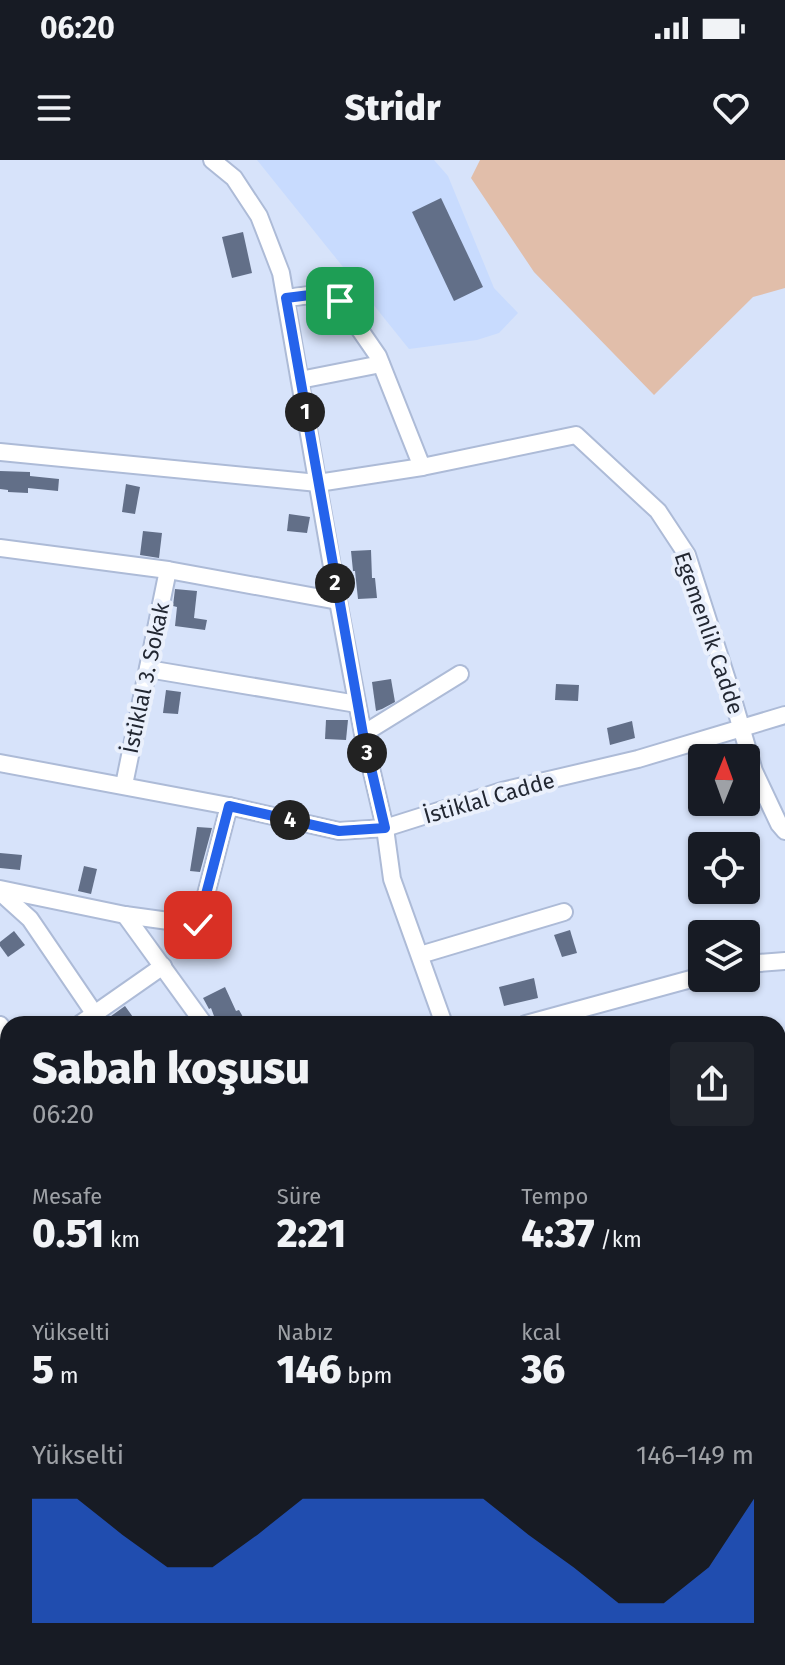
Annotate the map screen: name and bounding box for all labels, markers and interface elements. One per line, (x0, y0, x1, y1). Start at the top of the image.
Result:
text: 06:20 (40, 10, 115, 46)
icon: menu (32, 86, 76, 130)
text: Stridr (345, 86, 440, 130)
icon: heart (709, 86, 753, 130)
pin (306, 267, 374, 335)
icon: arrive (318, 279, 362, 323)
pin: 1 (285, 392, 325, 432)
text: 1 (300, 398, 310, 425)
street label: Egemenlik Cadde (669, 548, 749, 718)
pin: 2 (315, 563, 355, 603)
text: 2 (329, 569, 341, 596)
street label: İstiklal 3. Sokak (117, 599, 175, 756)
pin: 3 (347, 733, 387, 773)
text: 3 (361, 739, 373, 766)
north arrow (688, 744, 760, 816)
map controls (688, 744, 760, 992)
street label: İstiklal Cadde (420, 766, 558, 830)
pin: 4 (270, 800, 310, 840)
text: 4 (284, 806, 296, 833)
button: locate (688, 832, 760, 904)
pin (164, 891, 232, 959)
icon: check (176, 903, 220, 947)
button: layers (688, 920, 760, 992)
text: Sabah koşusu (32, 1042, 310, 1095)
button: share (670, 1042, 754, 1126)
text: 06:20 (32, 1099, 94, 1130)
text: Mesafe (32, 1183, 102, 1210)
text: Süre (277, 1183, 321, 1210)
text: Tempo (521, 1183, 588, 1210)
text: 0.51 (32, 1210, 104, 1258)
text: 2:21 (277, 1210, 346, 1258)
text: 4:37 (521, 1210, 595, 1258)
text: km (104, 1226, 140, 1253)
text: /km (595, 1226, 642, 1253)
text: Yükselti (32, 1319, 110, 1346)
text: Nabız (277, 1319, 333, 1346)
text: kcal (521, 1319, 561, 1346)
text: 5 (32, 1346, 54, 1394)
text: 146 (277, 1346, 342, 1394)
text: 36 (521, 1346, 565, 1394)
text: m (54, 1362, 79, 1389)
text: bpm (342, 1362, 392, 1389)
text: Yükselti (32, 1440, 124, 1471)
text: 146–149 m (636, 1440, 754, 1471)

